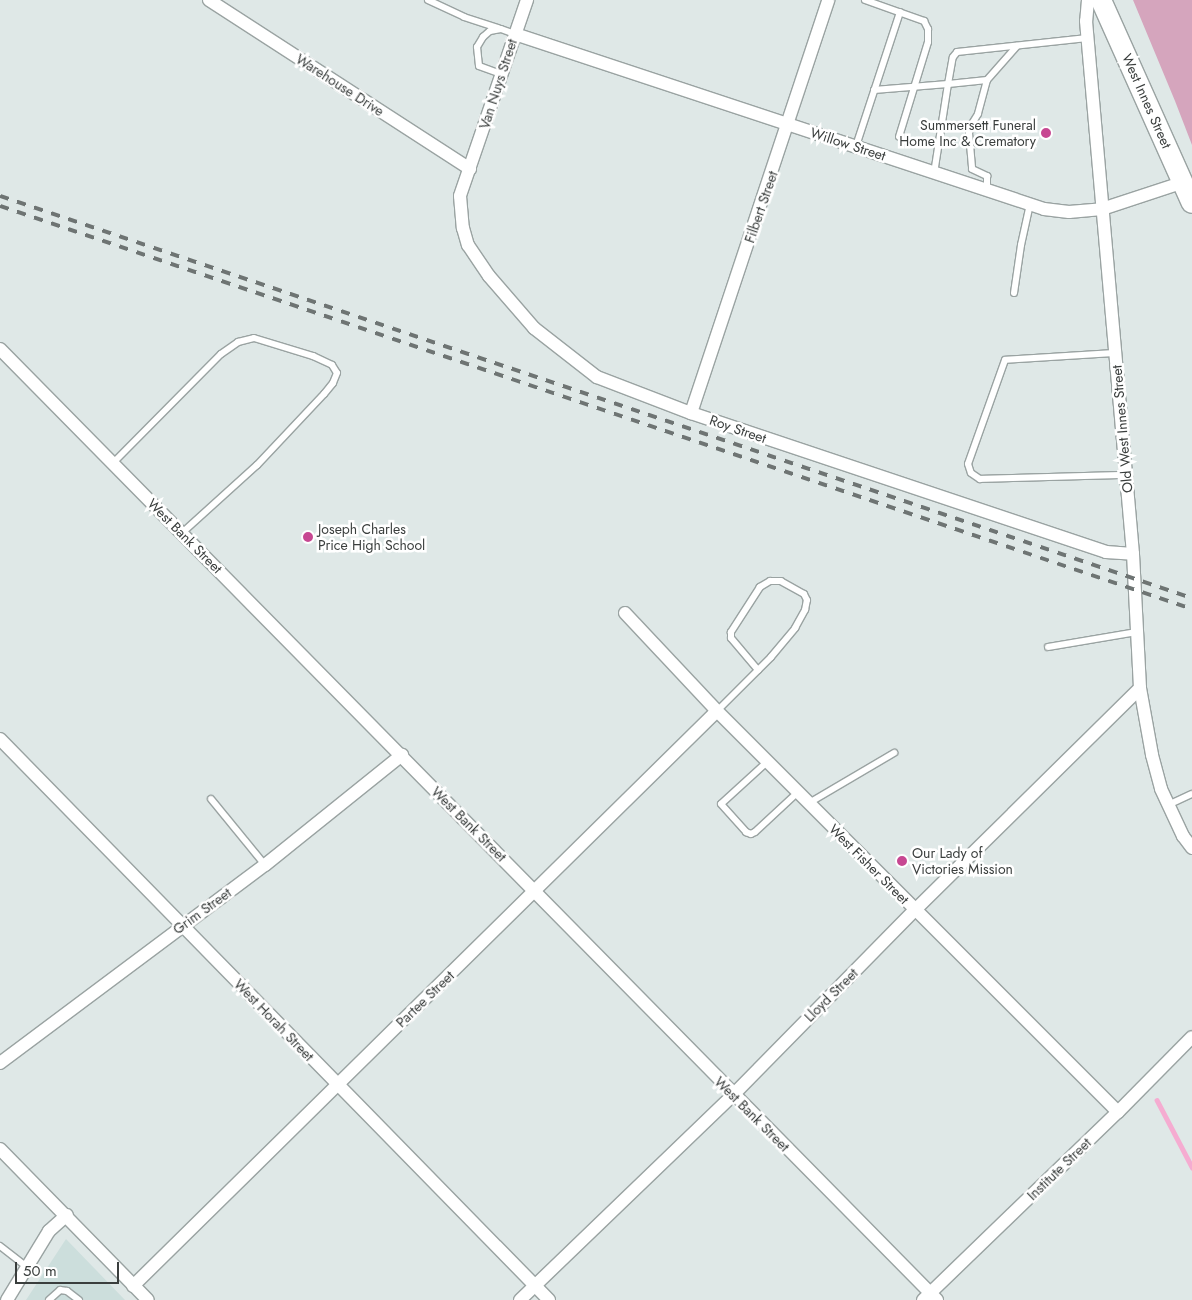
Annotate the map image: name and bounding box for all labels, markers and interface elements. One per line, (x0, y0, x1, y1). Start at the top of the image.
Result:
street label: Van Nuys Street (476, 37, 520, 131)
street label: Warehouse Drive (293, 50, 387, 120)
street label: West Innes Street (1119, 51, 1175, 151)
place label: Summersett Funeral Home Inc & Crematory (899, 117, 1036, 150)
street label: Willow Street (808, 124, 888, 164)
marker: Summersett Funeral Home Inc & Crematory (1040, 127, 1052, 139)
street label: Filbert Street (741, 169, 781, 245)
street label: Old West Innes Street (1108, 364, 1136, 494)
street label: Roy Street (707, 411, 769, 447)
street label: West Bank Street (144, 495, 226, 577)
place label: Joseph Charles Price High School (318, 521, 425, 554)
marker: Joseph Charles Price High School (302, 531, 314, 543)
street label: West Bank Street (428, 783, 510, 865)
street label: West Fisher Street (825, 820, 913, 908)
place label: Our Lady of Victories Mission (912, 845, 1013, 878)
marker: Our Lady of Victories Mission (896, 855, 908, 867)
street label: Grim Street (170, 884, 234, 938)
street label: Lloyd Street (801, 965, 861, 1025)
street label: Partee Street (392, 967, 458, 1031)
street label: West Horah Street (231, 976, 317, 1064)
street label: West Bank Street (711, 1073, 793, 1155)
street label: Institute Street (1024, 1134, 1094, 1204)
scale bar (18, 1252, 121, 1284)
text: 50 m (23, 1260, 57, 1282)

